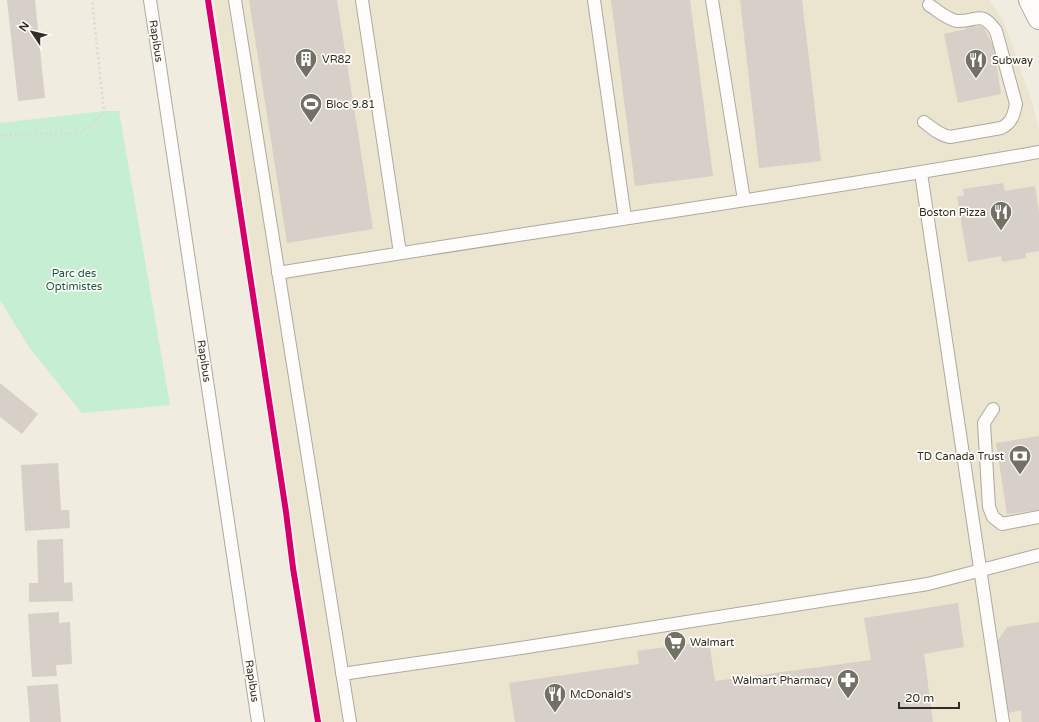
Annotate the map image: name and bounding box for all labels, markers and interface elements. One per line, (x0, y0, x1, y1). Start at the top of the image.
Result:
north arrow (12, 12, 52, 52)
text: N (16, 19, 32, 34)
street label: Rapibus (146, 19, 166, 63)
building icon: VR82 (293, 46, 319, 79)
restaurant icon: Subway (963, 47, 989, 80)
place label: VR82 (322, 53, 351, 66)
place label: Subway (992, 54, 1033, 67)
sports icon: Bloc 9.81 (298, 91, 324, 124)
place label: Bloc 9.81 (326, 98, 375, 111)
restaurant icon: Boston Pizza (988, 199, 1014, 232)
place label: Boston Pizza (919, 206, 986, 219)
park label: Parc des Optimistes (46, 267, 102, 293)
street label: Rapibus (194, 339, 214, 383)
bank icon: TD Canada Trust (1007, 443, 1033, 476)
place label: TD Canada Trust (917, 450, 1004, 463)
supermarket icon: Walmart (662, 629, 688, 662)
place label: Walmart (690, 636, 734, 649)
street label: Rapibus (242, 659, 262, 703)
pharmacy icon: Walmart Pharmacy (835, 667, 861, 700)
place label: Walmart Pharmacy (732, 674, 832, 687)
restaurant icon: McDonald's (542, 681, 568, 714)
scale bar (899, 684, 959, 710)
place label: McDonald's (570, 688, 631, 701)
text: 20 m (905, 691, 934, 705)

